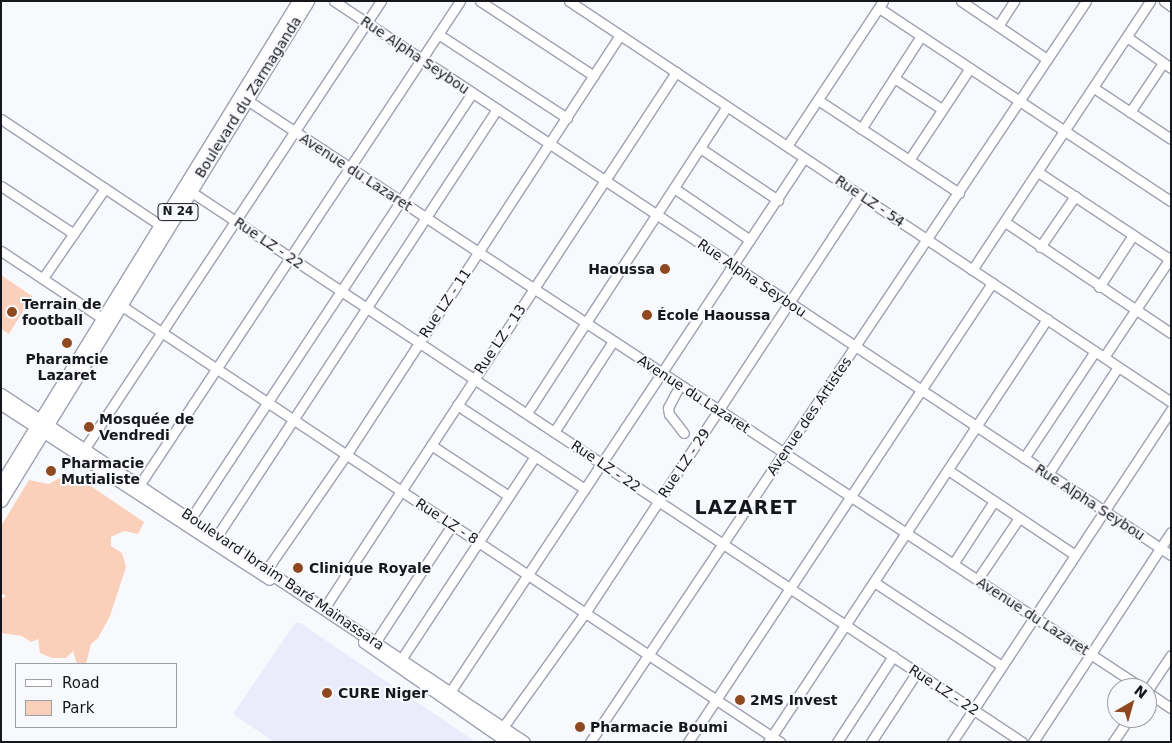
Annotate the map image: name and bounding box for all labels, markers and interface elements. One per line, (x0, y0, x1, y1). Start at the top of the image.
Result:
street label: Rue Alpha Seybou (357, 12, 473, 98)
street label: Boulevard du Zarmaganda (191, 13, 305, 181)
street label: Avenue du Lazaret (297, 129, 415, 215)
street label: Rue LZ - 54 (832, 172, 908, 230)
road number: N 24 (157, 202, 199, 222)
street label: Rue LZ - 22 (231, 214, 307, 272)
street label: Rue Alpha Seybou (694, 235, 810, 321)
place label: Haoussa (588, 261, 655, 277)
marker: Haoussa (659, 263, 671, 275)
street label: Rue LZ - 11 (416, 265, 474, 341)
place label: Terrain de football (22, 296, 102, 328)
street label: Rue LZ - 13 (471, 301, 529, 377)
marker: Terrain de football (6, 306, 18, 318)
place label: École Haoussa (657, 307, 771, 323)
marker: École Haoussa (641, 309, 653, 321)
marker: Pharamcie Lazaret (61, 337, 73, 349)
place label: Pharamcie Lazaret (25, 351, 109, 384)
street label: Avenue du Lazaret (635, 351, 753, 437)
street label: Avenue des Artistes (763, 354, 855, 478)
place label: Mosquée de Vendredi (99, 411, 194, 444)
marker: Mosquée de Vendredi (83, 421, 95, 433)
street label: Rue LZ - 29 (655, 425, 713, 501)
street label: Rue LZ - 22 (568, 437, 644, 495)
place label: Pharmacie Mutialiste (61, 455, 144, 488)
street label: Rue Alpha Seybou (1032, 460, 1148, 544)
marker: Pharmacie Mutialiste (45, 465, 57, 477)
street label: Rue LZ - 8 (413, 495, 481, 547)
district label: LAZARET (694, 497, 798, 519)
street label: Boulevard Ibraim Baré Maïnassara (178, 505, 388, 653)
place label: Clinique Royale (309, 560, 431, 576)
marker: Clinique Royale (291, 561, 305, 575)
street label: Avenue du Lazaret (974, 573, 1092, 659)
street label: Rue LZ - 22 (906, 661, 982, 719)
legend (15, 663, 178, 728)
text: Road (62, 674, 100, 692)
north arrow (1107, 678, 1157, 728)
text: N (1131, 682, 1150, 702)
place label: CURE Niger (338, 685, 428, 701)
marker: CURE Niger (320, 686, 334, 700)
place label: 2MS Invest (750, 692, 837, 708)
marker: 2MS Invest (734, 694, 746, 706)
text: Park (62, 699, 94, 717)
place label: Pharmacie Boumi (590, 719, 728, 735)
marker: Pharmacie Boumi (574, 721, 586, 733)

